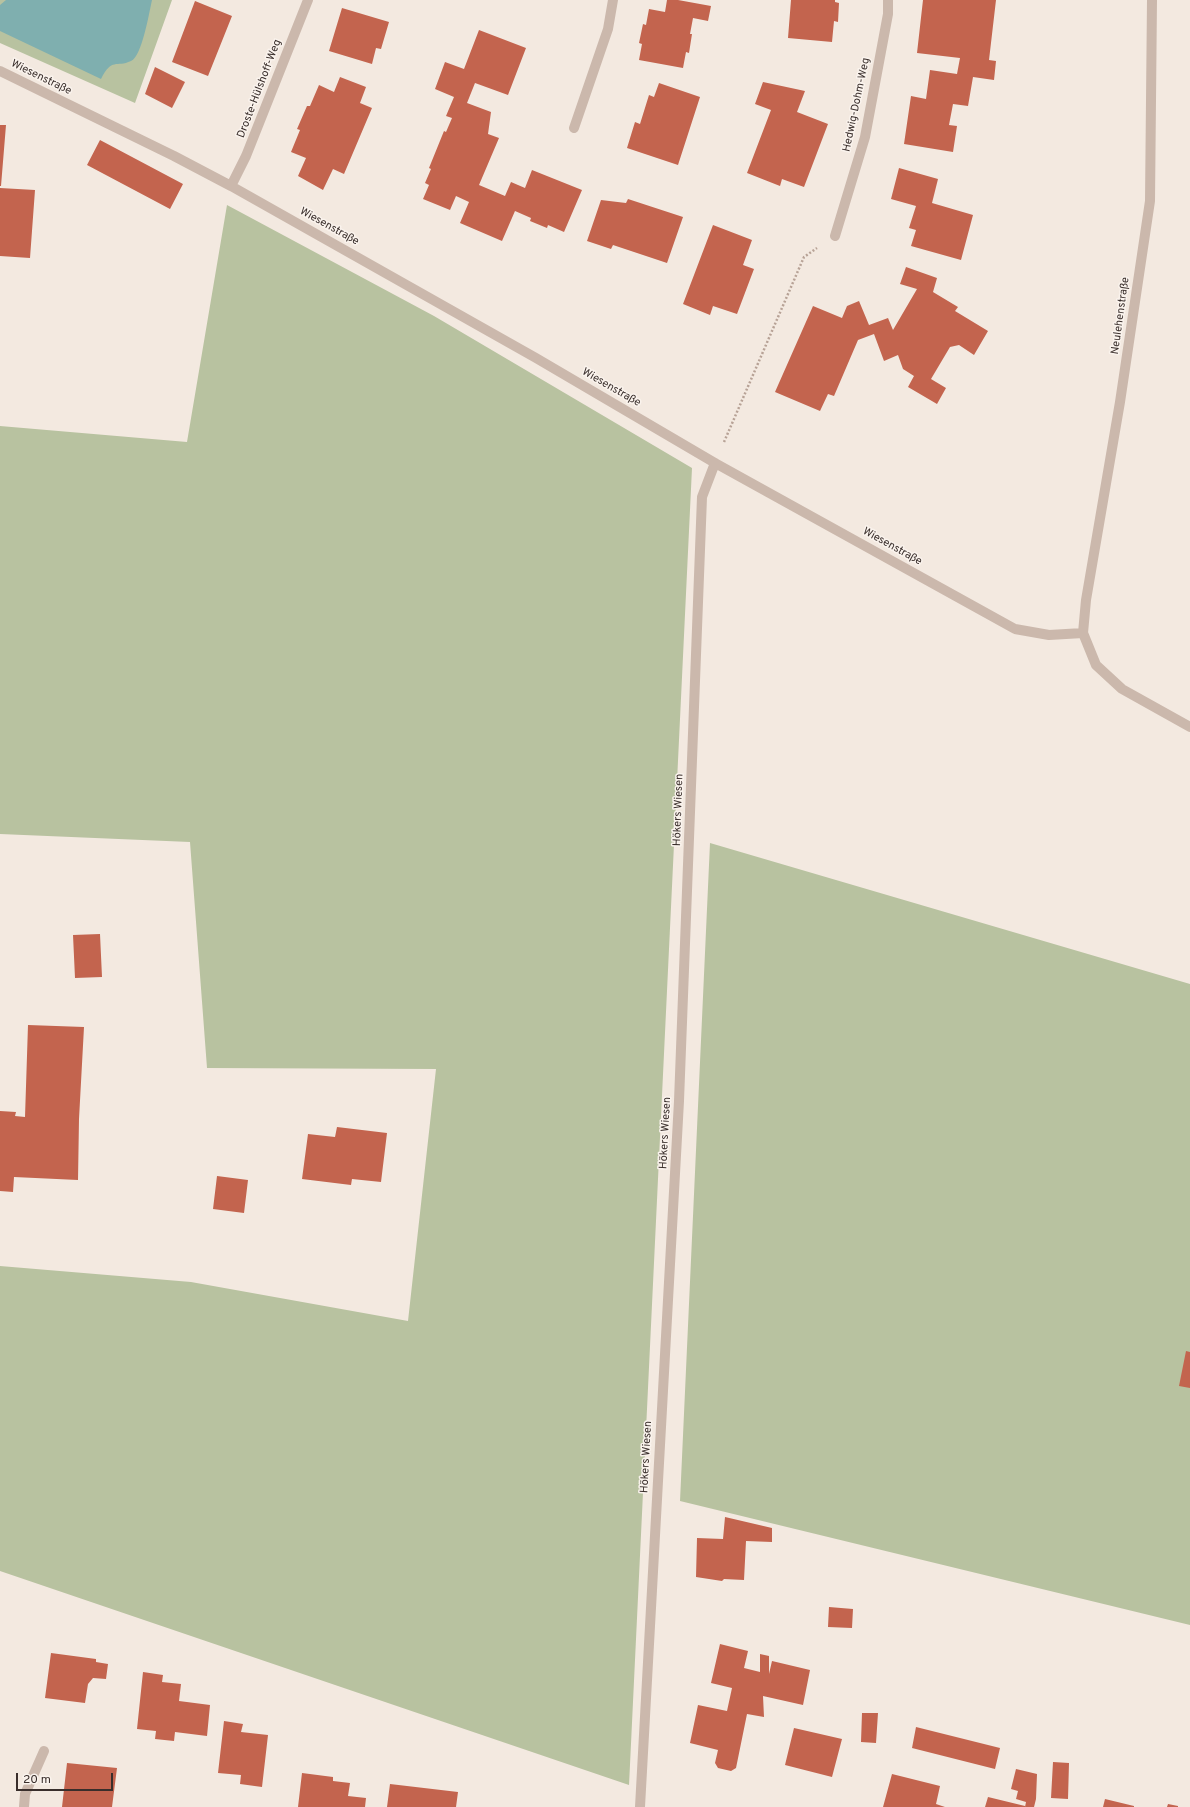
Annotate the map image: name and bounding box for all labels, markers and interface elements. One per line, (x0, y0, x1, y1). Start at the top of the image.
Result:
street label: Droste-Hülshoff-Weg (235, 38, 285, 140)
street label: Hedwig-Dohm-Weg (841, 57, 873, 153)
street label: Wiesenstraße (9, 58, 73, 98)
street label: Wiesenstraße (297, 205, 361, 249)
street label: Neulehenstraße (1109, 277, 1133, 355)
street label: Wiesenstraße (579, 366, 643, 410)
street label: Wiesenstraße (860, 525, 924, 569)
street label: Hökers Wiesen (671, 774, 687, 846)
street label: Hökers Wiesen (658, 1097, 674, 1169)
street label: Hökers Wiesen (639, 1421, 655, 1493)
scale bar (18, 1765, 115, 1791)
text: 20 m (23, 1772, 51, 1788)

